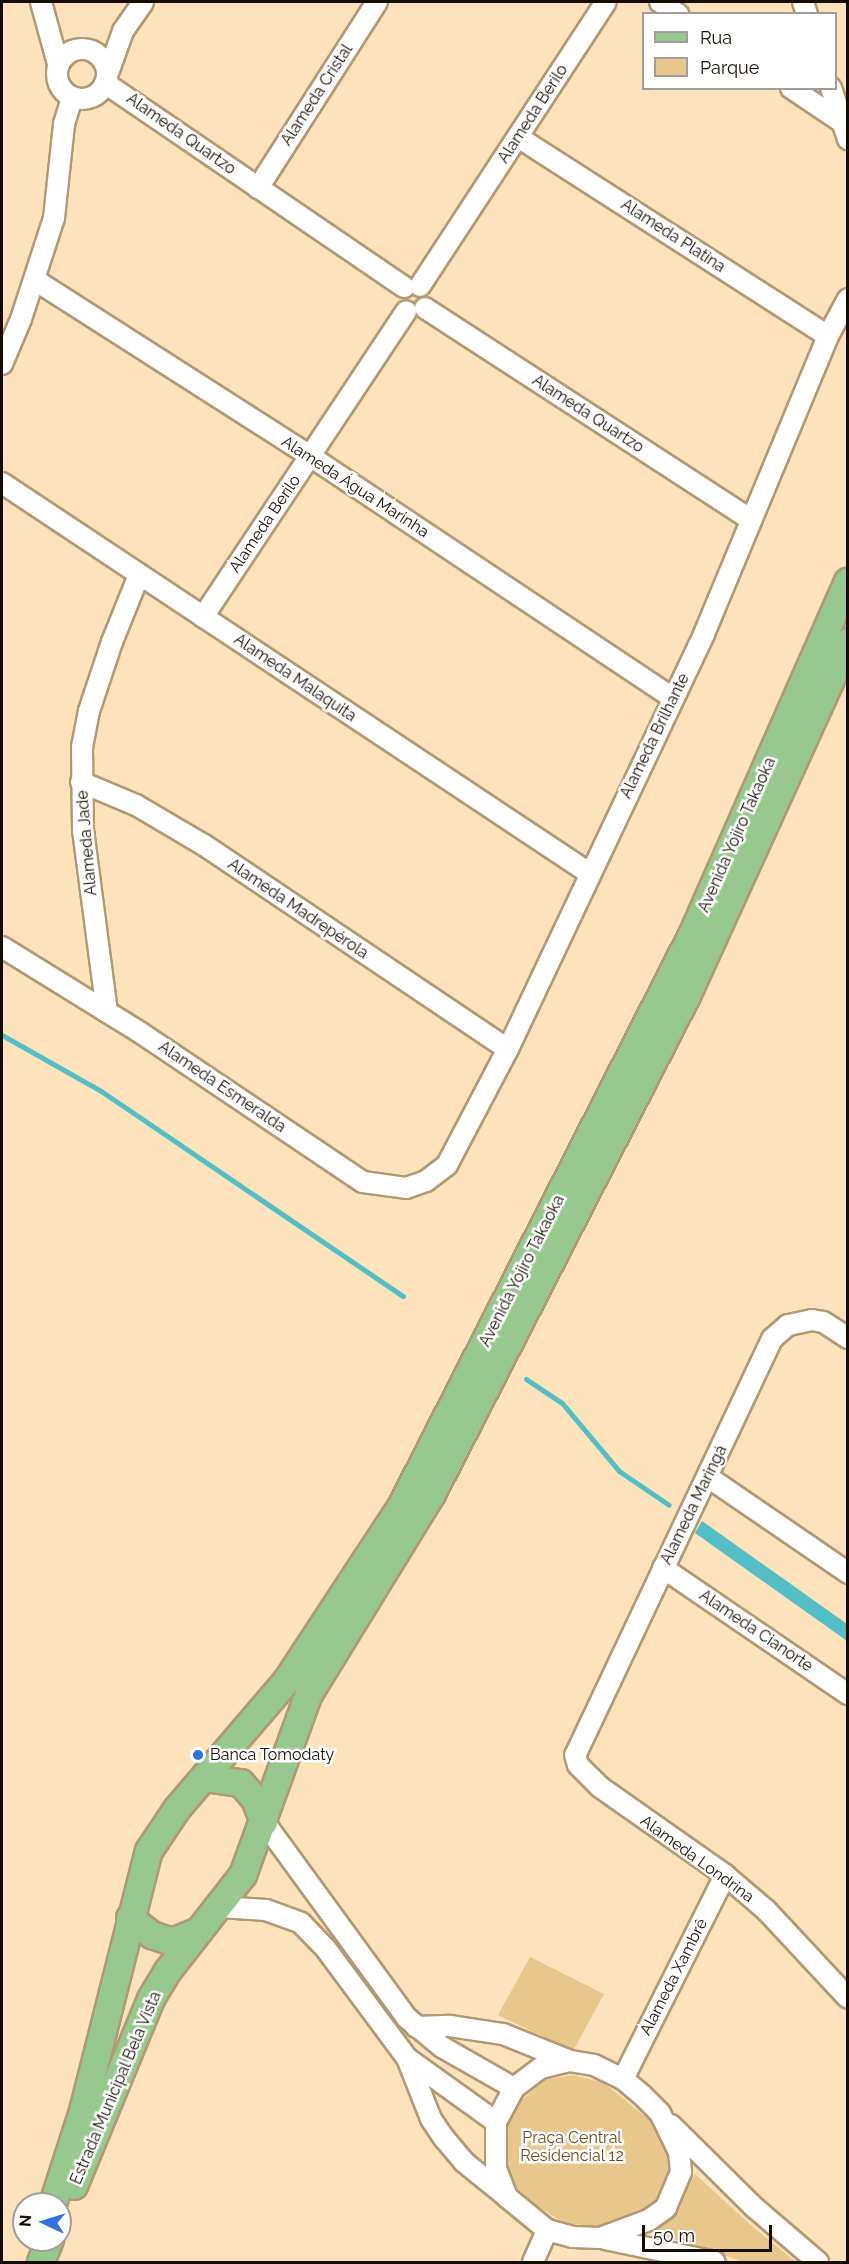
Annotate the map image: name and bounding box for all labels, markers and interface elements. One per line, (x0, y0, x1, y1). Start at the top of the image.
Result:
legend (642, 12, 837, 90)
text: Rua (700, 27, 732, 48)
street label: Alameda Cristal (277, 41, 357, 149)
text: Parque (700, 57, 759, 78)
street label: Alameda Berilo (494, 61, 572, 167)
street label: Alameda Quartzo (123, 89, 239, 179)
street label: Alameda Platina (617, 195, 729, 277)
street label: Alameda Quartzo (529, 371, 647, 457)
street label: Alameda Água Marinha (277, 432, 433, 542)
street label: Alameda Berilo (225, 471, 305, 577)
street label: Alameda Malaquita (230, 630, 360, 726)
street label: Alameda Brilhante (616, 670, 694, 802)
street label: Avenida Yojiro Takaoka (694, 754, 780, 916)
street label: Alameda Jade (73, 789, 101, 897)
street label: Alameda Madrepérola (224, 855, 372, 963)
street label: Alameda Esmeralda (155, 1037, 289, 1137)
street label: Avenida Yojiro Takaoka (475, 1191, 569, 1351)
street label: Alameda Maringá (657, 1442, 731, 1568)
street label: Alameda Cianorte (696, 1586, 816, 1676)
place label: Banca Tomodaty (210, 1745, 335, 1765)
marker: Banca Tomodaty (191, 1748, 205, 1762)
street label: Alameda Londrina (636, 1811, 758, 1907)
street label: Alameda Xambrê (636, 1915, 712, 2039)
street label: Estrada Municipal Bela Vista (66, 1988, 166, 2188)
park label: Praça Central Residencial 12 (520, 2128, 624, 2166)
north arrow (12, 2192, 72, 2252)
scale bar (645, 2213, 776, 2251)
text: N (16, 2214, 35, 2228)
text: 50 m (653, 2225, 695, 2246)

